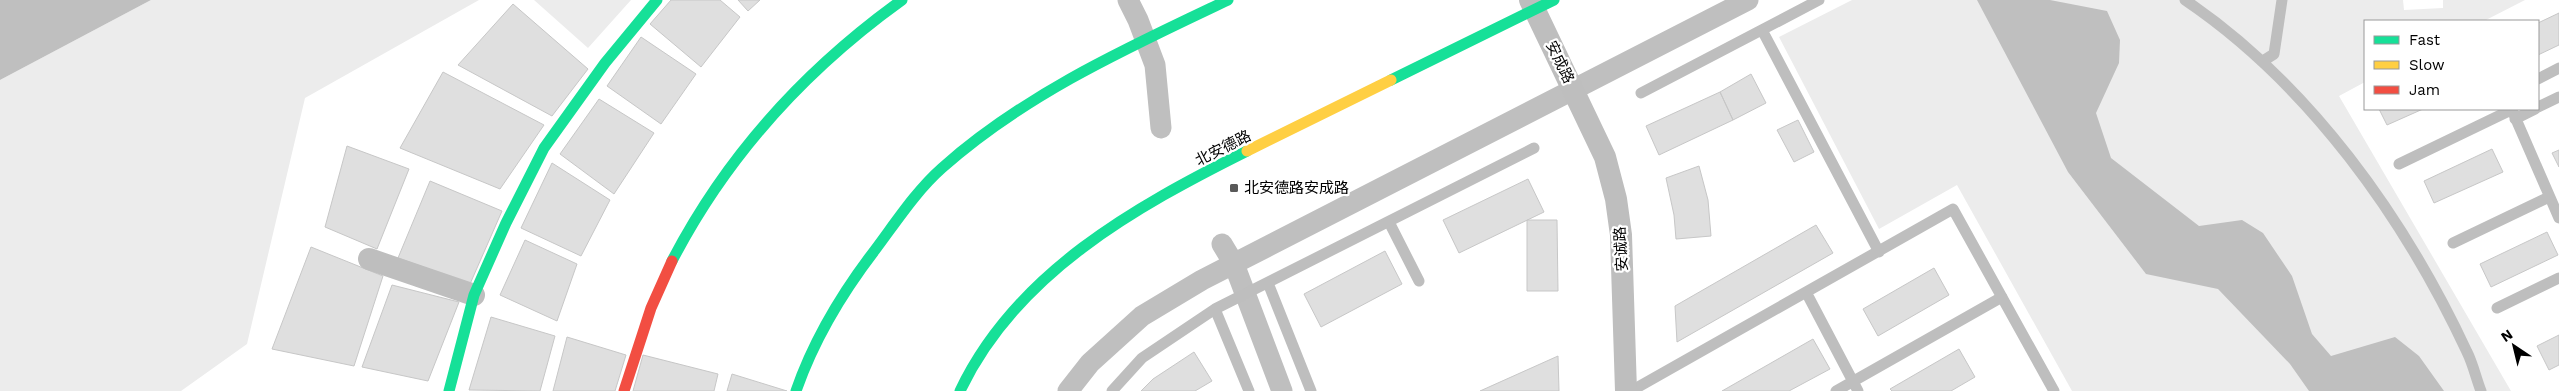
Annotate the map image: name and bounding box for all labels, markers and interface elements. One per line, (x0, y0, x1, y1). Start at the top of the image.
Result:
legend (2364, 20, 2539, 110)
text: Fast (2409, 31, 2441, 49)
street label: 安成路 (1542, 38, 1578, 86)
text: Slow (2409, 56, 2445, 74)
text: Jam (2409, 81, 2440, 99)
street label: 北安德路 (1192, 126, 1254, 170)
place label: 北安德路安成路 (1244, 179, 1349, 197)
marker: 北安德路安成路 (1228, 182, 1240, 194)
street label: 安诚路 (1611, 226, 1631, 272)
north arrow (2489, 321, 2539, 371)
text: N (2498, 326, 2515, 345)

